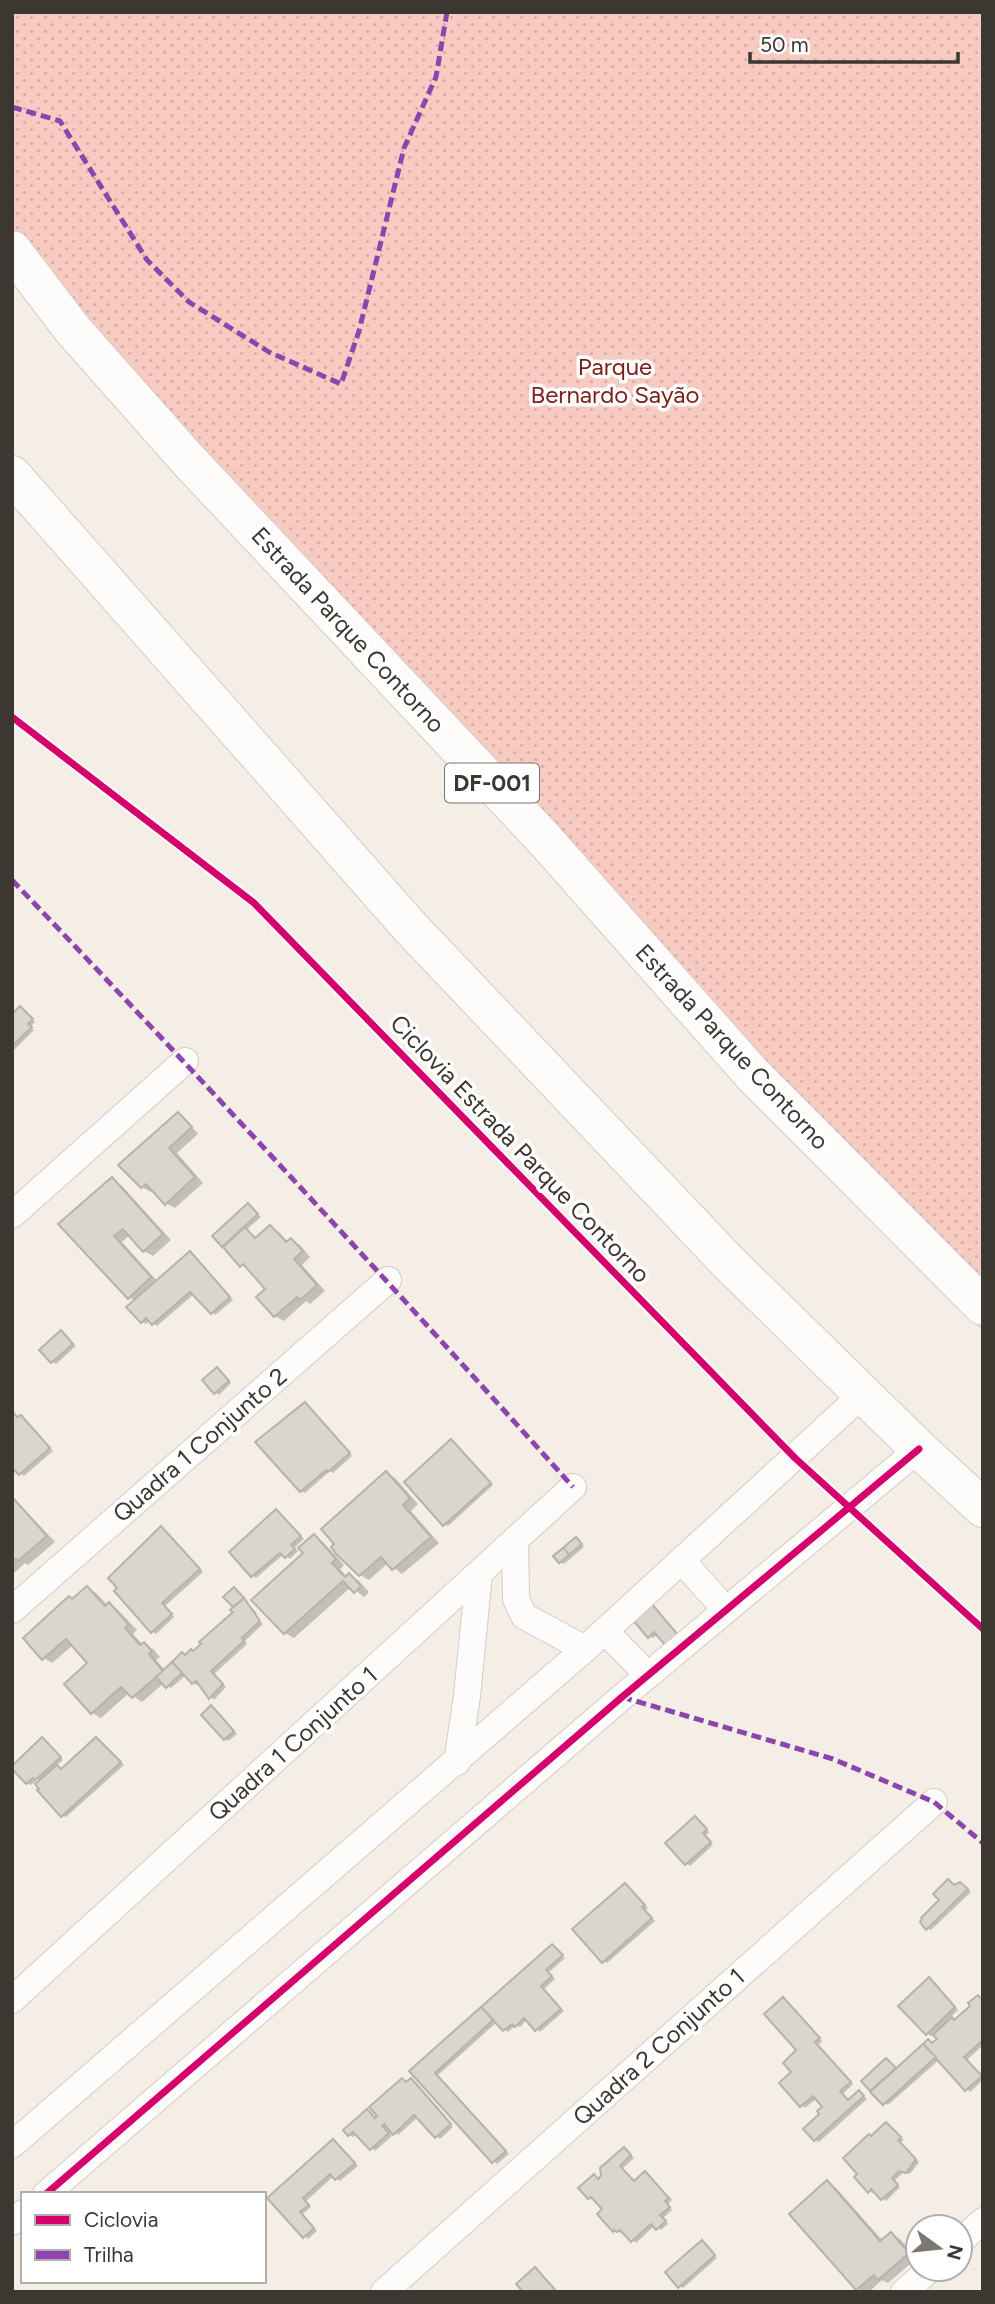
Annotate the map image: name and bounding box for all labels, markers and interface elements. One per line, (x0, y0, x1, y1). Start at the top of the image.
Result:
scale bar (750, 21, 958, 65)
text: 50 m (760, 32, 809, 57)
park label: Parque Bernardo Sayão (531, 352, 699, 409)
street label: Estrada Parque Contorno (246, 521, 451, 738)
road number: DF-001 (445, 764, 539, 803)
street label: Estrada Parque Contorno (630, 938, 835, 1155)
street label: Ciclovia Estrada Parque Contorno (384, 1009, 656, 1289)
street label: Quadra 1 Conjunto 2 (107, 1361, 292, 1528)
street label: Quadra 1 Conjunto 1 (202, 1660, 383, 1827)
street label: Quadra 2 Conjunto 1 (567, 1962, 750, 2131)
legend (21, 2192, 266, 2283)
text: Ciclovia (84, 2207, 158, 2232)
north arrow (904, 2213, 974, 2283)
text: Trilha (84, 2242, 134, 2267)
text: N (942, 2242, 968, 2262)

